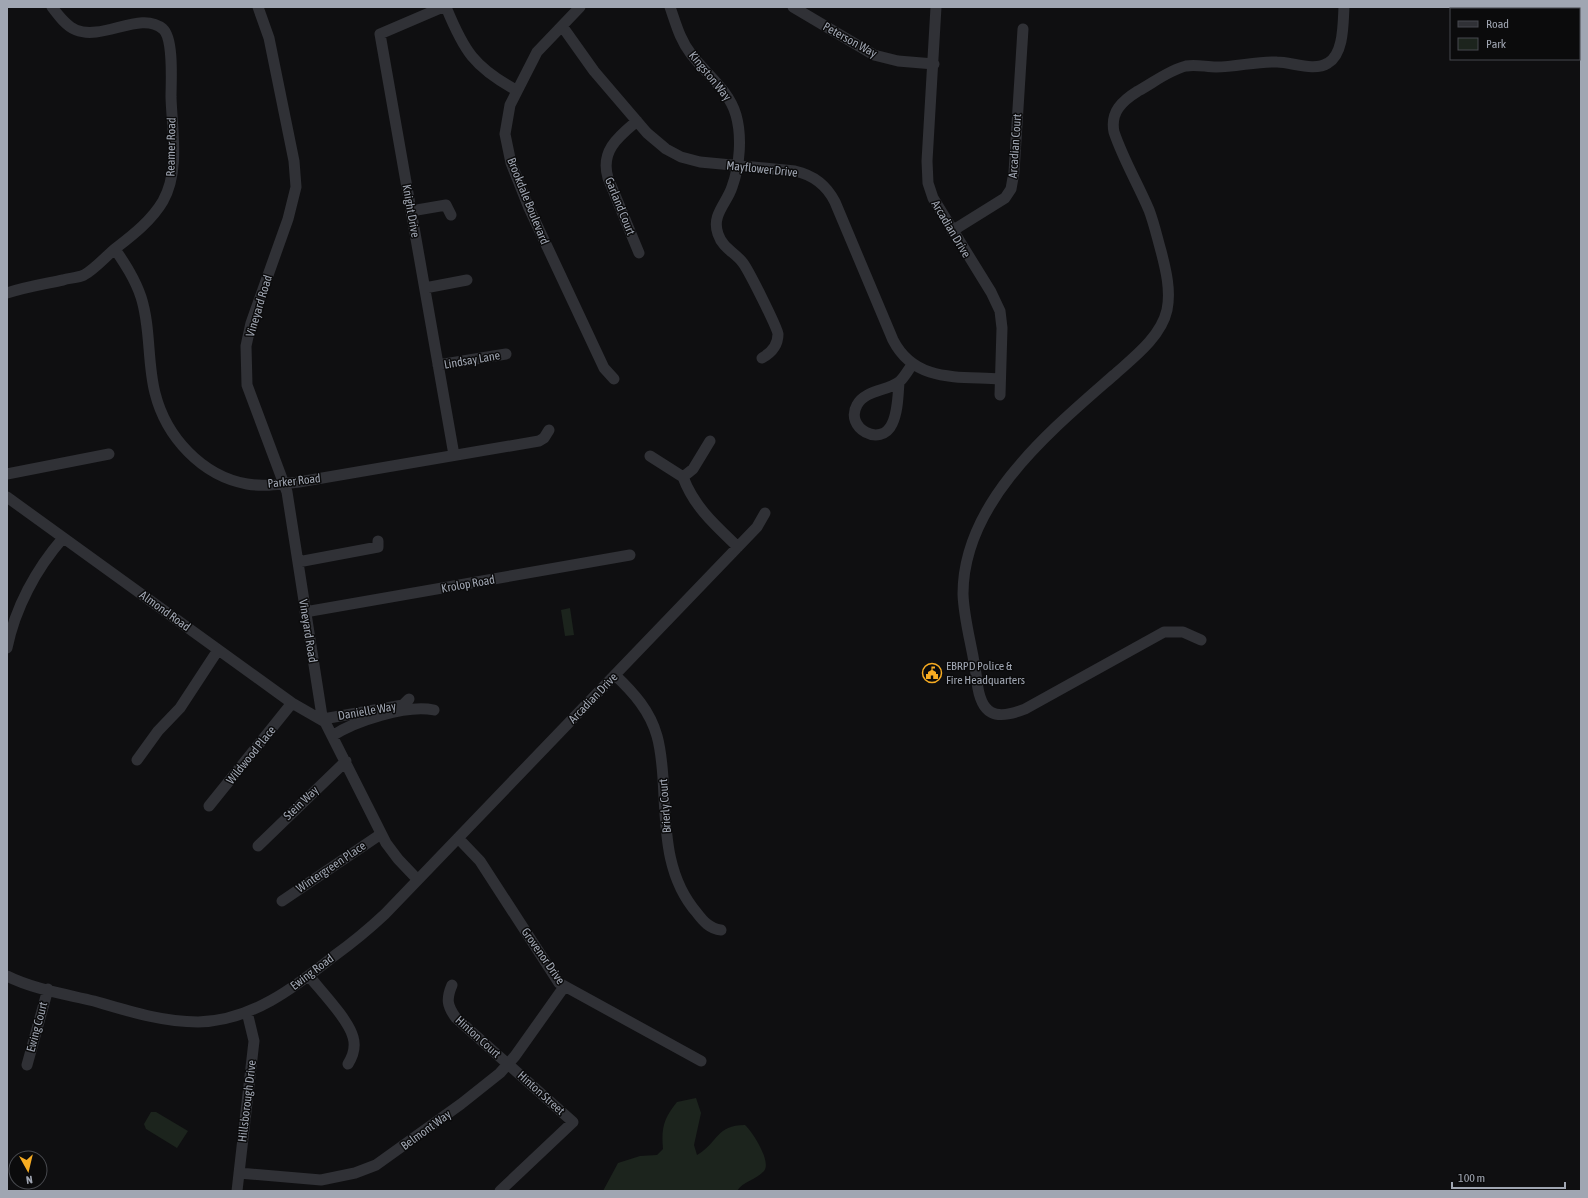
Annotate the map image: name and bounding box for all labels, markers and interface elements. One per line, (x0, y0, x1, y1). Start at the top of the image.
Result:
legend (1450, 8, 1580, 60)
text: Road (1486, 17, 1509, 31)
street label: Peterson Way (820, 19, 880, 61)
text: Park (1486, 37, 1507, 51)
street label: Kingston Way (686, 49, 734, 103)
street label: Arcadian Court (1006, 113, 1024, 179)
street label: Reamer Road (163, 117, 179, 177)
street label: Brookdale Boulevard (504, 156, 552, 246)
street label: Mayflower Drive (726, 158, 798, 180)
street label: Garland Court (602, 175, 638, 237)
street label: Knight Drive (399, 183, 423, 239)
street label: Arcadian Drive (928, 198, 974, 260)
street label: Vineyard Road (243, 273, 275, 339)
street label: Lindsay Lane (443, 348, 501, 372)
street label: Parker Road (267, 471, 321, 491)
street label: Krolop Road (440, 572, 496, 596)
street label: Almond Road (137, 588, 193, 634)
street label: Vineyard Road (296, 598, 320, 664)
place label: EBRPD Police & Fire Headquarters (946, 659, 1025, 687)
public building icon: EBRPD Police & Fire Headquarters (921, 662, 943, 684)
street label: Arcadian Drive (566, 670, 620, 726)
street label: Danielle Way (337, 699, 397, 723)
street label: Wildwood Place (223, 723, 279, 787)
street label: Brierly Court (656, 778, 674, 834)
street label: Stein Way (281, 783, 321, 823)
street label: Wintergreen Place (294, 839, 368, 895)
street label: Grovenor Drive (518, 925, 568, 987)
street label: Ewing Road (288, 951, 336, 993)
street label: Ewing Court (24, 1000, 51, 1054)
street label: Hinton Court (453, 1013, 504, 1061)
street label: Hillsborough Drive (235, 1059, 259, 1143)
street label: Hinton Street (515, 1068, 568, 1118)
street label: Belmont Way (398, 1107, 454, 1153)
north arrow (8, 1150, 48, 1190)
scale bar (1452, 1164, 1565, 1190)
text: 100 m (1458, 1171, 1485, 1185)
text: N (25, 1174, 33, 1186)

